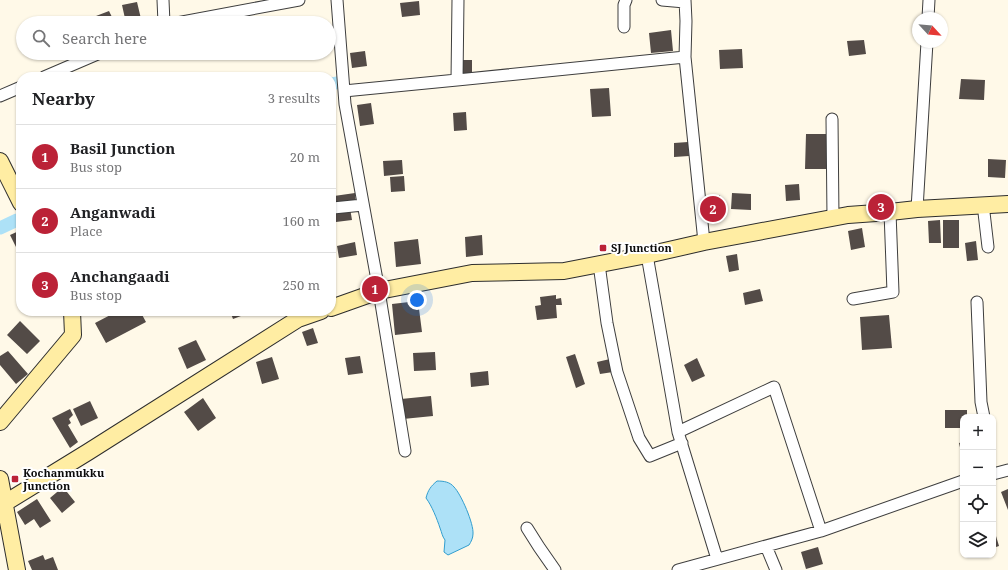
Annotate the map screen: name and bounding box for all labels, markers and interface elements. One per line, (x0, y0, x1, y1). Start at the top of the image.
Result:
north arrow (912, 12, 948, 48)
search box (16, 16, 336, 60)
icon: search (30, 27, 52, 49)
text: Search here (62, 28, 147, 48)
text: Nearby (32, 87, 95, 110)
text: 3 results (268, 89, 320, 107)
text: Basil Junction (70, 138, 175, 158)
text: 1 (41, 148, 49, 166)
text: 20 m (290, 148, 320, 166)
text: Bus stop (70, 158, 122, 176)
pin: 3 (868, 192, 894, 222)
pin: 2 (700, 194, 726, 224)
text: Anganwadi (70, 202, 156, 222)
text: 2 (41, 212, 49, 230)
text: 160 m (283, 212, 320, 230)
text: Place (70, 222, 103, 240)
place label: SJ Junction (611, 240, 672, 255)
marker: SJ Junction (598, 243, 608, 253)
text: Anchangaadi (70, 266, 170, 286)
pin: 1 (362, 274, 388, 304)
text: 3 (41, 276, 49, 294)
text: 250 m (283, 276, 320, 294)
text: Bus stop (70, 286, 122, 304)
your location (407, 290, 427, 310)
map controls (960, 414, 996, 558)
button: + (960, 414, 996, 450)
button: − (960, 450, 996, 486)
place label: Kochanmukku Junction (22, 465, 105, 493)
marker: Kochanmukku Junction (10, 474, 20, 484)
button: locate (960, 486, 996, 522)
button: layers (960, 522, 996, 558)

